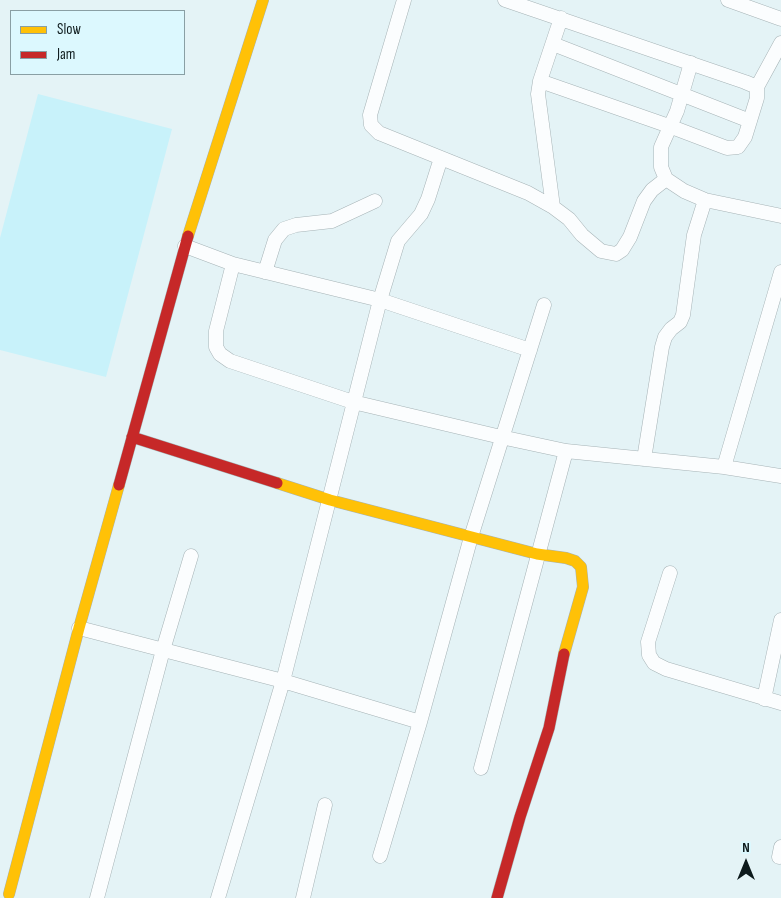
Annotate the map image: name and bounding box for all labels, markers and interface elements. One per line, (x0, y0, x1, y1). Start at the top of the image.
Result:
legend (10, 10, 185, 75)
text: Slow (57, 20, 81, 39)
text: Jam (57, 45, 75, 64)
north arrow (721, 838, 771, 888)
text: N (742, 839, 750, 856)

